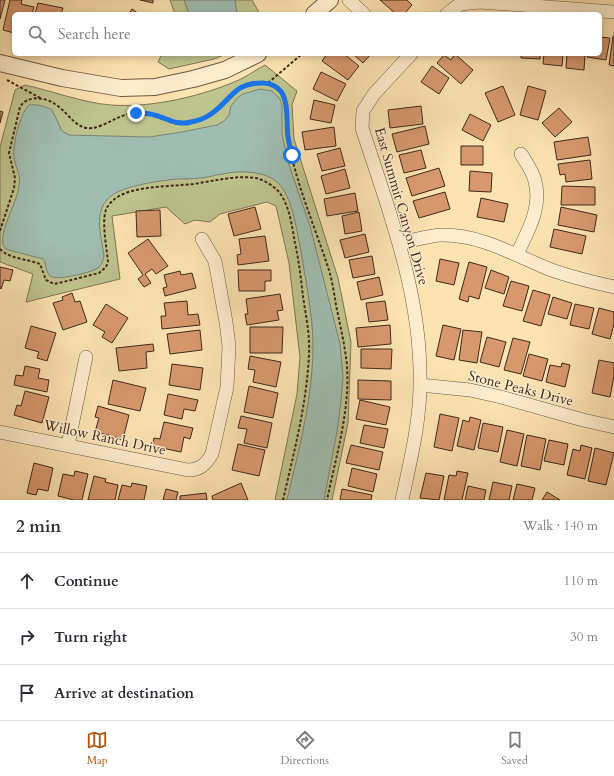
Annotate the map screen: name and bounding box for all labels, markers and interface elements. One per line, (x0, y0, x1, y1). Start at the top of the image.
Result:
search box (12, 12, 602, 56)
icon: search (26, 23, 48, 45)
text: Search here (58, 24, 131, 44)
route end (127, 104, 145, 122)
street label: East Summit Canyon Drive (370, 125, 433, 287)
route start (283, 146, 301, 164)
street label: Stone Peaks Drive (466, 366, 575, 411)
street label: Willow Ranch Drive (41, 415, 168, 460)
text: 2 min (16, 515, 61, 538)
text: Walk · 140 m (523, 517, 598, 535)
icon: ahead (16, 570, 38, 592)
text: Continue (54, 571, 119, 591)
text: 110 m (564, 572, 598, 590)
icon: right (16, 626, 38, 648)
text: Turn right (54, 627, 127, 647)
text: 30 m (570, 628, 598, 646)
icon: arrive (16, 682, 38, 704)
text: Arrive at destination (54, 683, 194, 703)
tab: Map (86, 729, 108, 768)
tab: Directions (280, 729, 329, 768)
tab: Saved (501, 729, 528, 768)

